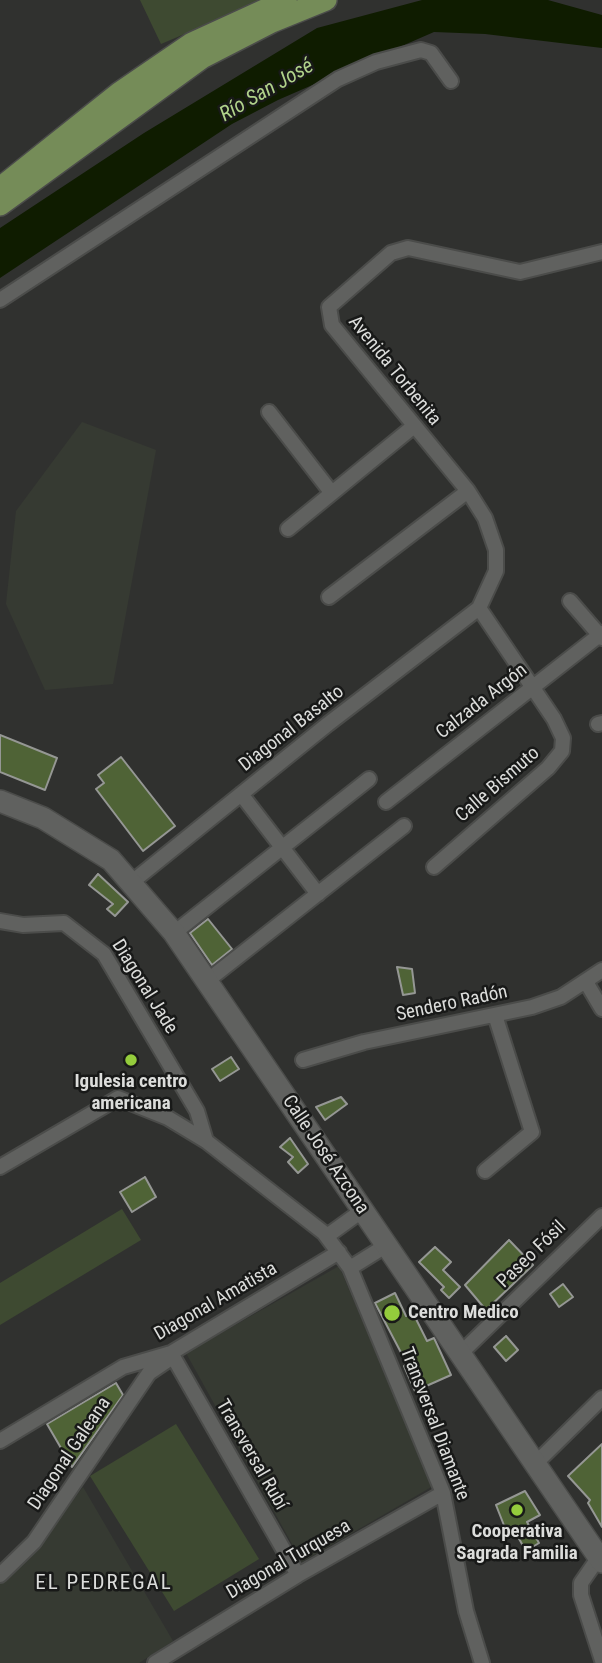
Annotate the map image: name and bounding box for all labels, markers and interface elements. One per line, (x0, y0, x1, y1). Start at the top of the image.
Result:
water label: Río San José (215, 54, 319, 128)
street label: Avenida Torbenita (343, 311, 445, 431)
street label: Calzada Argón (432, 659, 532, 745)
street label: Diagonal Basalto (235, 681, 349, 777)
street label: Calle Bismuto (451, 742, 545, 828)
street label: Diagonal Jade (106, 936, 182, 1038)
street label: Sendero Radón (394, 981, 510, 1027)
marker: Igulesia centro americana (123, 1052, 139, 1068)
place label: Igulesia centro americana (74, 1071, 188, 1115)
street label: Calle José Azcona (277, 1091, 373, 1219)
street label: Paseo Fósil (493, 1217, 571, 1293)
street label: Diagonal Amatista (151, 1258, 281, 1346)
place label: Centro Medico (408, 1302, 519, 1324)
marker: Centro Medico (382, 1303, 402, 1323)
street label: Transversal Diamante (394, 1344, 474, 1504)
street label: Diagonal Galeana (24, 1393, 116, 1515)
street label: Transversal Rubí (210, 1396, 292, 1514)
marker: Cooperativa Sagrada Familia (509, 1502, 525, 1518)
street label: Diagonal Turquesa (223, 1515, 355, 1605)
place label: Cooperativa Sagrada Familia (456, 1521, 578, 1565)
district label: EL PEDREGAL (37, 1571, 171, 1597)

